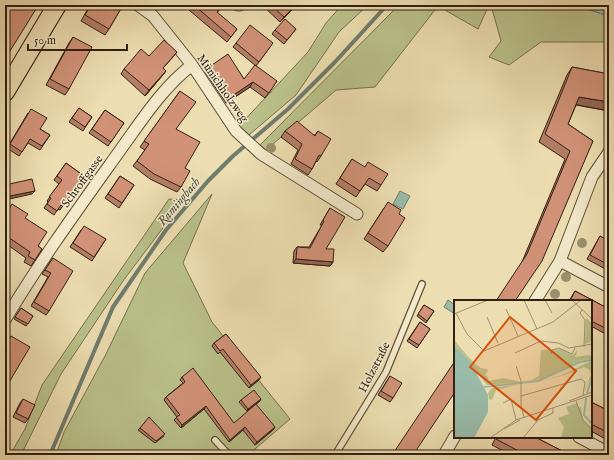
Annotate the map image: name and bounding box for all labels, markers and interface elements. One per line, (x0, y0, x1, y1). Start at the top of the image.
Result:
scale bar (28, 26, 127, 52)
text: 50 m (34, 33, 56, 48)
street label: Münichholzweg (194, 51, 252, 126)
street label: Schroffgasse (58, 152, 107, 211)
water label: Ramingbach (154, 174, 205, 230)
inset map (454, 300, 592, 438)
street label: Holzstraße (355, 339, 394, 395)

